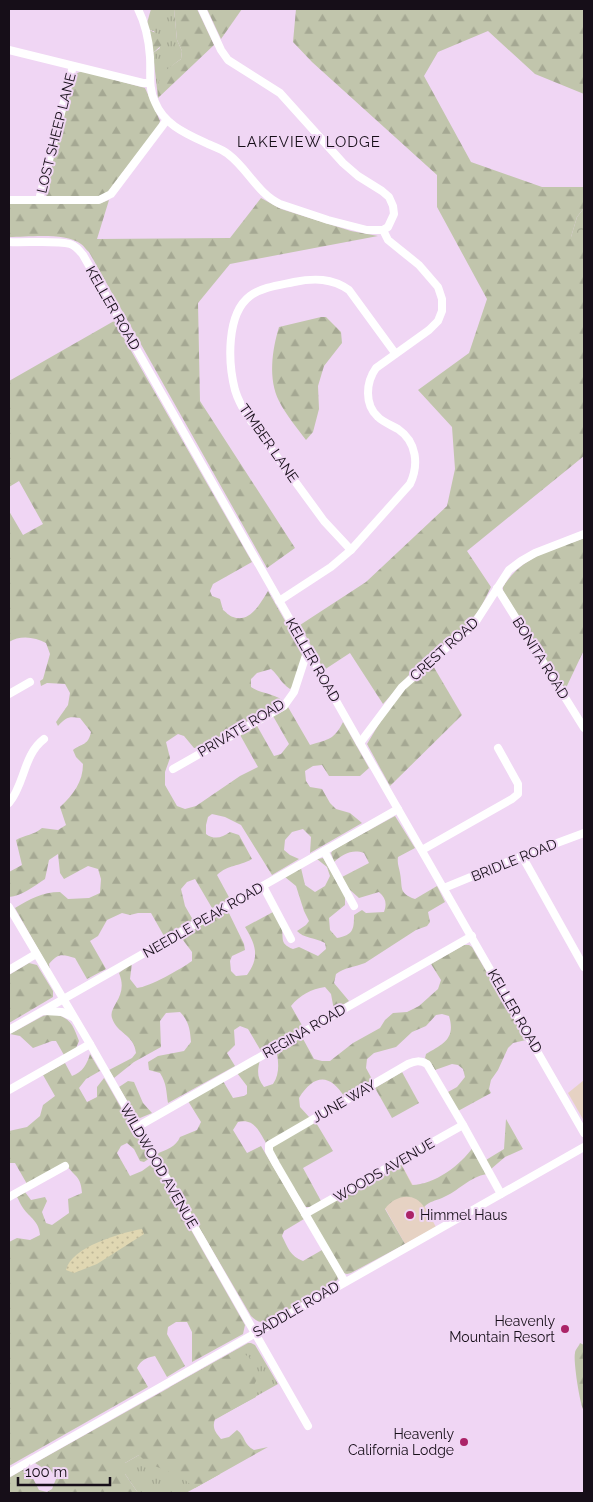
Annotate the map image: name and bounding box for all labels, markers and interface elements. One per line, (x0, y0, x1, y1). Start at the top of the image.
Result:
street label: LOST SHEEP LANE (33, 71, 79, 195)
district label: LAKEVIEW LODGE (237, 133, 381, 151)
street label: KELLER ROAD (83, 263, 143, 353)
street label: TIMBER LANE (236, 401, 302, 485)
street label: CREST ROAD (407, 614, 481, 684)
street label: BONITA ROAD (510, 614, 572, 702)
street label: KELLER ROAD (283, 615, 343, 705)
street label: PRIVATE ROAD (195, 696, 287, 760)
street label: BRIDLE ROAD (469, 836, 559, 884)
street label: NEEDLE PEAK ROAD (140, 879, 266, 961)
street label: KELLER ROAD (485, 966, 545, 1056)
street label: REGINA ROAD (260, 1001, 348, 1061)
street label: JUNE WAY (309, 1076, 379, 1126)
street label: WILDWOOD AVENUE (117, 1101, 201, 1231)
street label: WOODS AVENUE (331, 1135, 437, 1205)
place label: Himmel Haus (420, 1207, 507, 1223)
marker: Himmel Haus (404, 1209, 416, 1221)
street label: SADDLE ROAD (250, 1278, 342, 1340)
place label: Heavenly Mountain Resort (449, 1313, 555, 1345)
marker: Heavenly Mountain Resort (559, 1323, 571, 1335)
place label: Heavenly California Lodge (348, 1426, 454, 1458)
marker: Heavenly California Lodge (458, 1436, 470, 1448)
scale bar (18, 1454, 110, 1486)
text: 100 m (25, 1463, 67, 1481)

